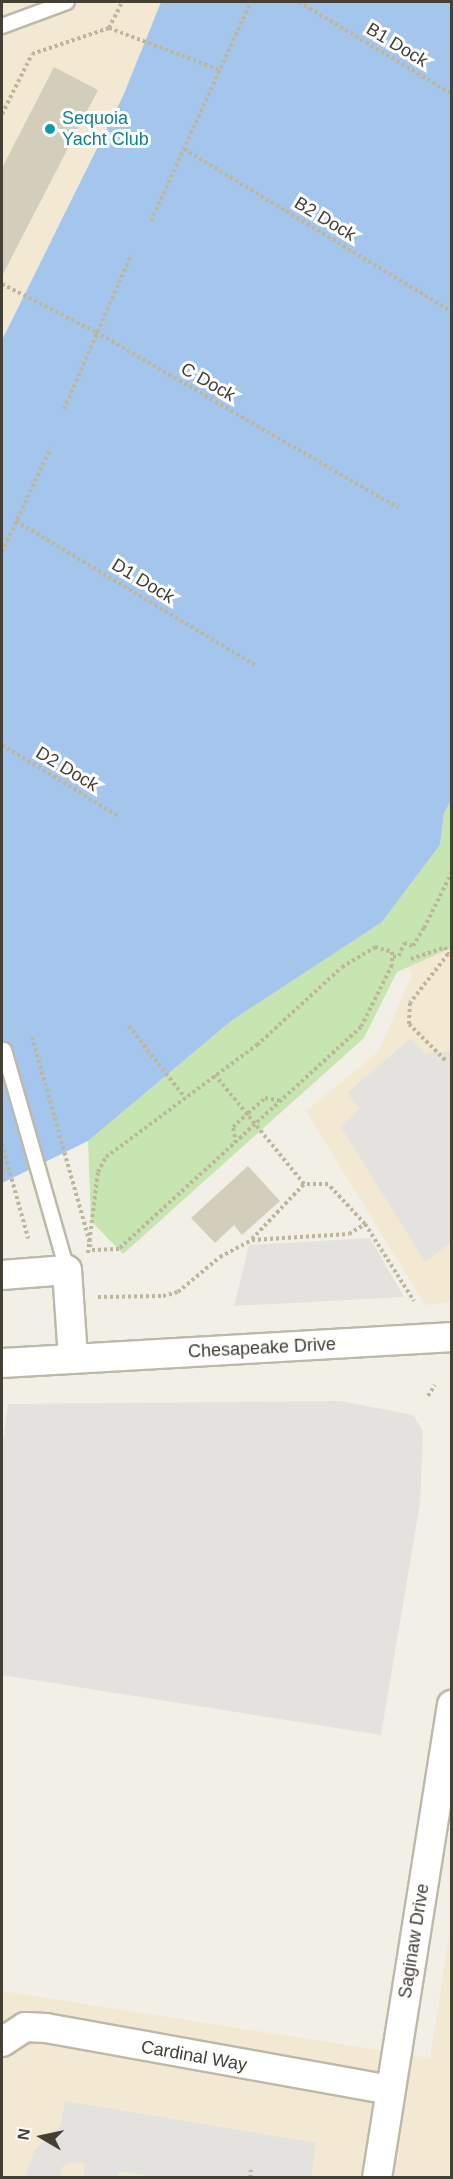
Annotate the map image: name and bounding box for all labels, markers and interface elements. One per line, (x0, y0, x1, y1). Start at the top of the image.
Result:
street label: B1 Dock (362, 18, 432, 72)
place label: Sequoia Yacht Club (62, 108, 149, 150)
marker: Sequoia Yacht Club (43, 122, 57, 136)
street label: B2 Dock (290, 192, 360, 246)
street label: C Dock (177, 358, 239, 406)
street label: D1 Dock (108, 554, 178, 608)
street label: D2 Dock (32, 742, 102, 796)
street label: Chesapeake Drive (187, 1333, 337, 1363)
street label: Saginaw Drive (394, 1882, 434, 2000)
street label: Cardinal Way (139, 2036, 249, 2076)
north arrow (12, 2107, 72, 2167)
text: N (14, 2127, 33, 2141)

